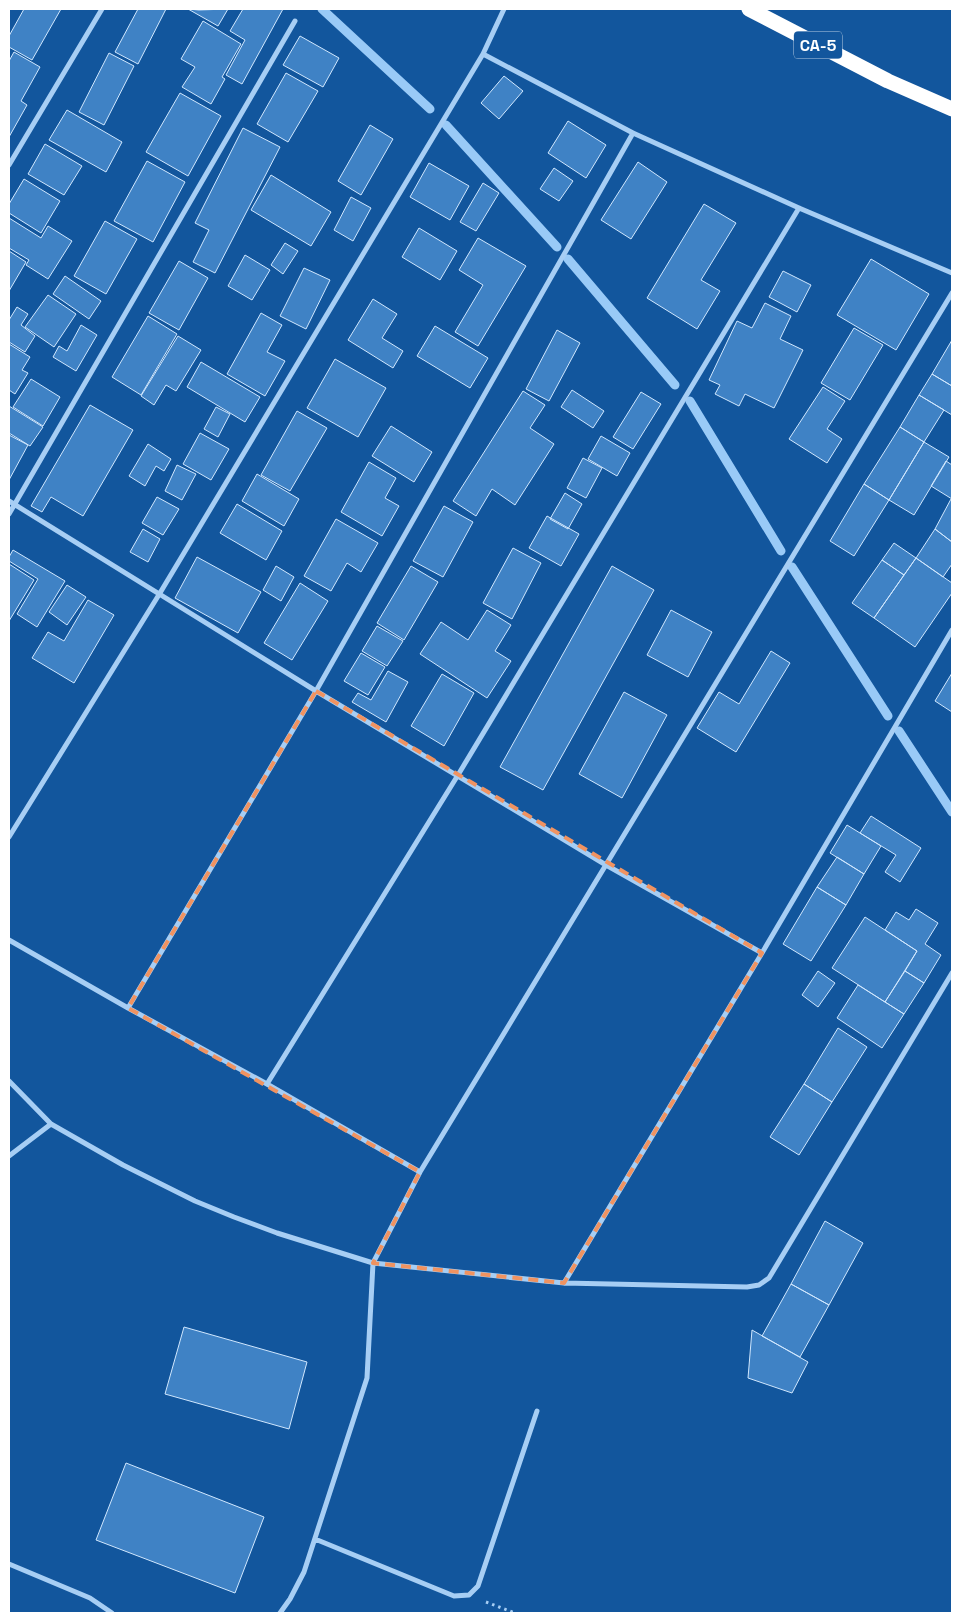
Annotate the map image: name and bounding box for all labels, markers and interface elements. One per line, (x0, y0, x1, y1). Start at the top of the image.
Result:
road number: CA-5 (794, 32, 842, 58)

